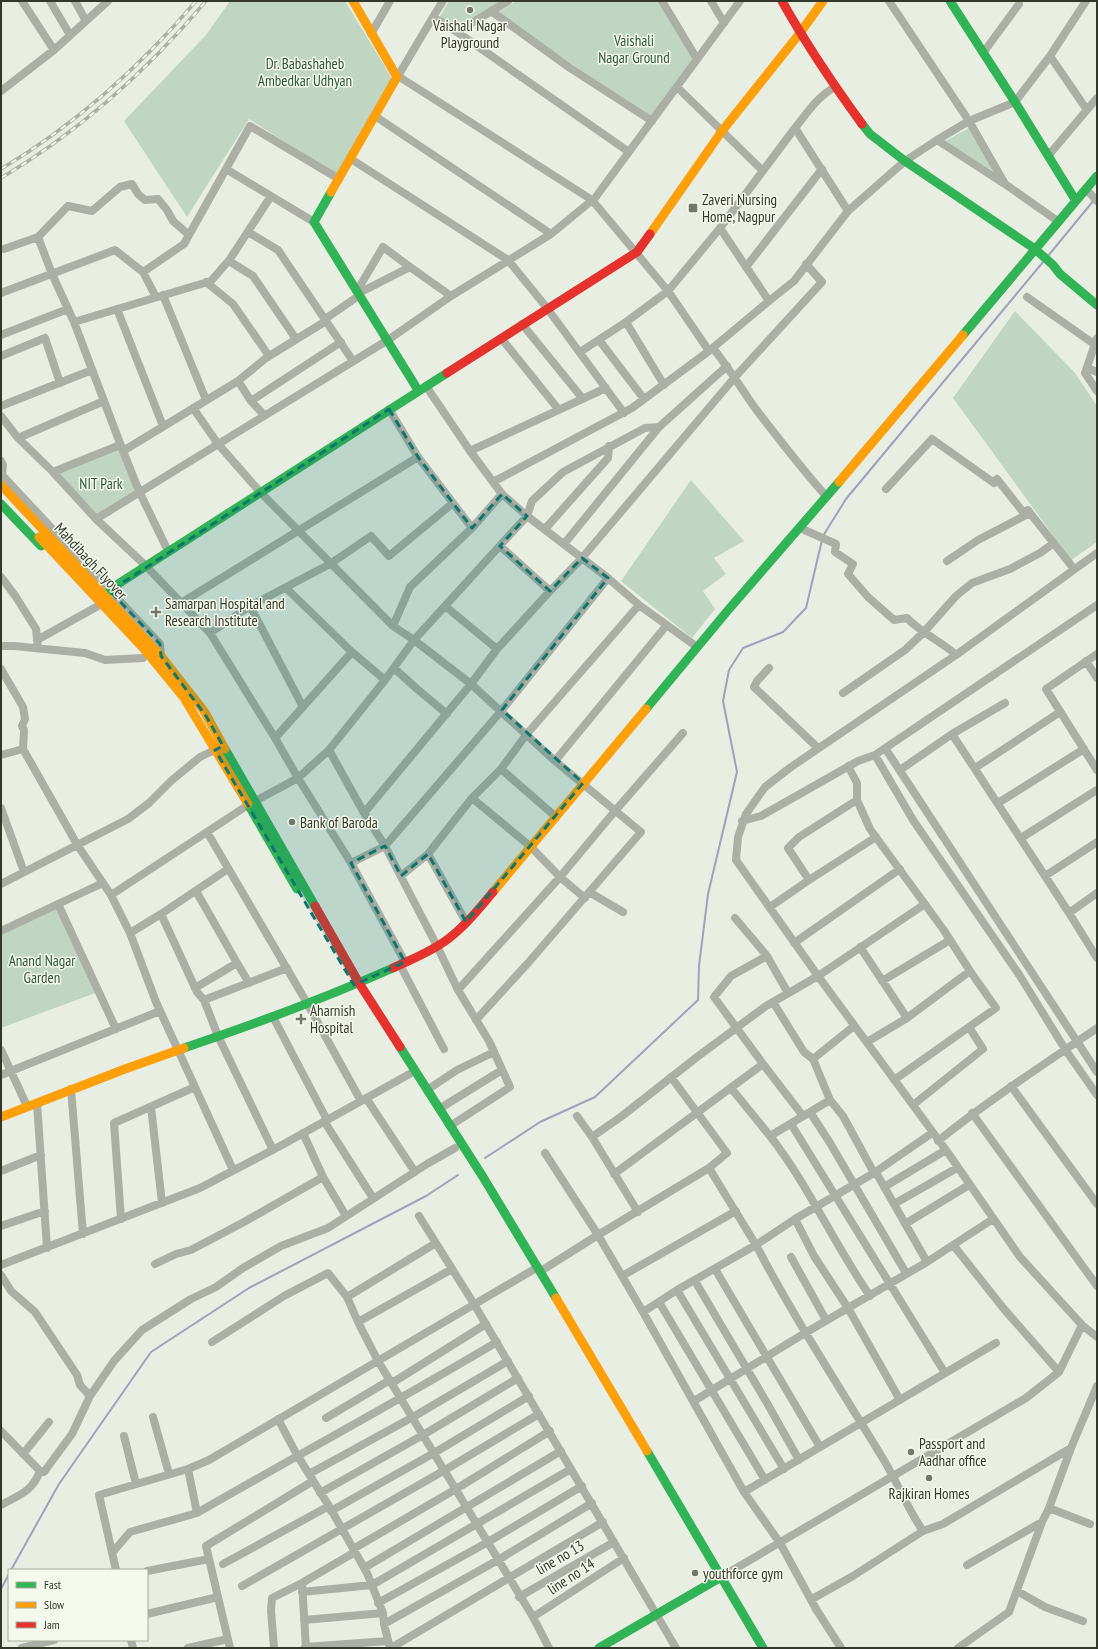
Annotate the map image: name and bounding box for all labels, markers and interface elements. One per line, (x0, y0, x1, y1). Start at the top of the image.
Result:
marker: Vaishali Nagar Playground (465, 5, 475, 15)
place label: Vaishali Nagar Playground (432, 16, 508, 52)
park label: Vaishali Nagar Ground (598, 31, 670, 67)
park label: Dr. Babashaheb Ambedkar Udhyan (258, 54, 352, 90)
place label: Zaveri Nursing Home, Nagpur (702, 190, 777, 226)
marker: Zaveri Nursing Home, Nagpur (687, 202, 699, 214)
park label: NIT Park (79, 474, 123, 493)
street label: Mahdibagh Flyover (50, 519, 132, 604)
place label: Samarpan Hospital and Research Institute (165, 594, 285, 630)
marker: Samarpan Hospital and Research Institute (150, 606, 162, 618)
place label: Bank of Baroda (300, 813, 378, 832)
marker: Bank of Baroda (287, 817, 297, 827)
park label: Anand Nagar Garden (9, 951, 76, 987)
place label: Aharnish Hospital (310, 1001, 355, 1037)
marker: Aharnish Hospital (295, 1013, 307, 1025)
place label: Passport and Aadhar office (919, 1434, 987, 1470)
marker: Passport and Aadhar office (906, 1447, 916, 1457)
marker: Rajkiran Homes (924, 1473, 934, 1483)
place label: Rajkiran Homes (889, 1484, 969, 1503)
street label: line no 13 (533, 1536, 587, 1578)
street label: line no 14 (544, 1554, 598, 1598)
place label: youthforce gym (703, 1564, 783, 1583)
marker: youthforce gym (690, 1568, 700, 1578)
legend (8, 1569, 148, 1641)
text: Fast (44, 1577, 62, 1592)
text: Slow (44, 1597, 65, 1612)
text: Jam (43, 1617, 60, 1632)

